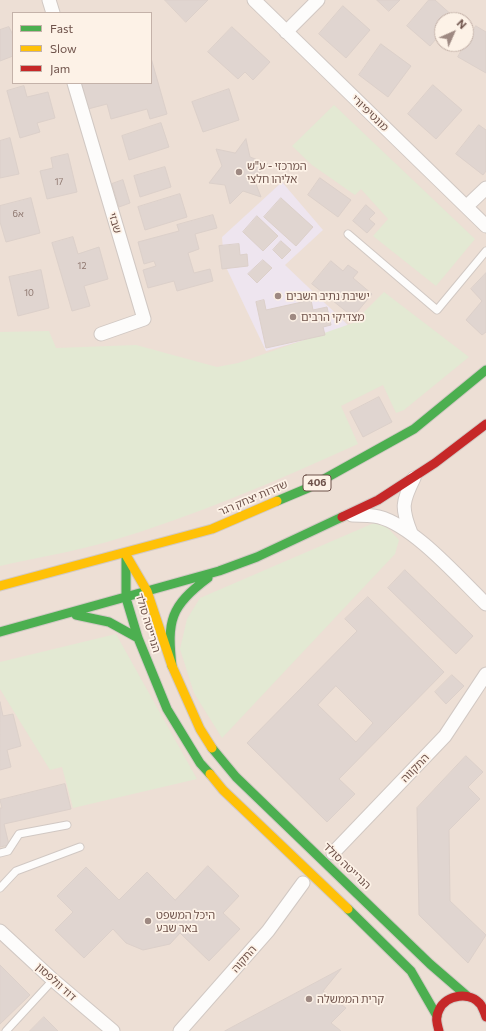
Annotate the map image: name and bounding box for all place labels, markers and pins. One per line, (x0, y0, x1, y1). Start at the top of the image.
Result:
place label: המרכזי - ע"ש אליהו חלצי (247, 159, 307, 185)
marker: המרכזי - ע"ש אליהו חלצי (234, 167, 244, 177)
place label: ישיבת נתיב השבים (286, 289, 370, 303)
marker: ישיבת נתיב השבים (273, 291, 283, 301)
place label: מצדיקי הרבים (301, 310, 365, 324)
marker: מצדיקי הרבים (288, 312, 298, 322)
place label: היכל המשפט באר שבע (156, 908, 215, 934)
marker: היכל המשפט באר שבע (143, 916, 153, 926)
place label: קרית הממשלה (317, 992, 384, 1006)
marker: קרית הממשלה (304, 994, 314, 1004)

